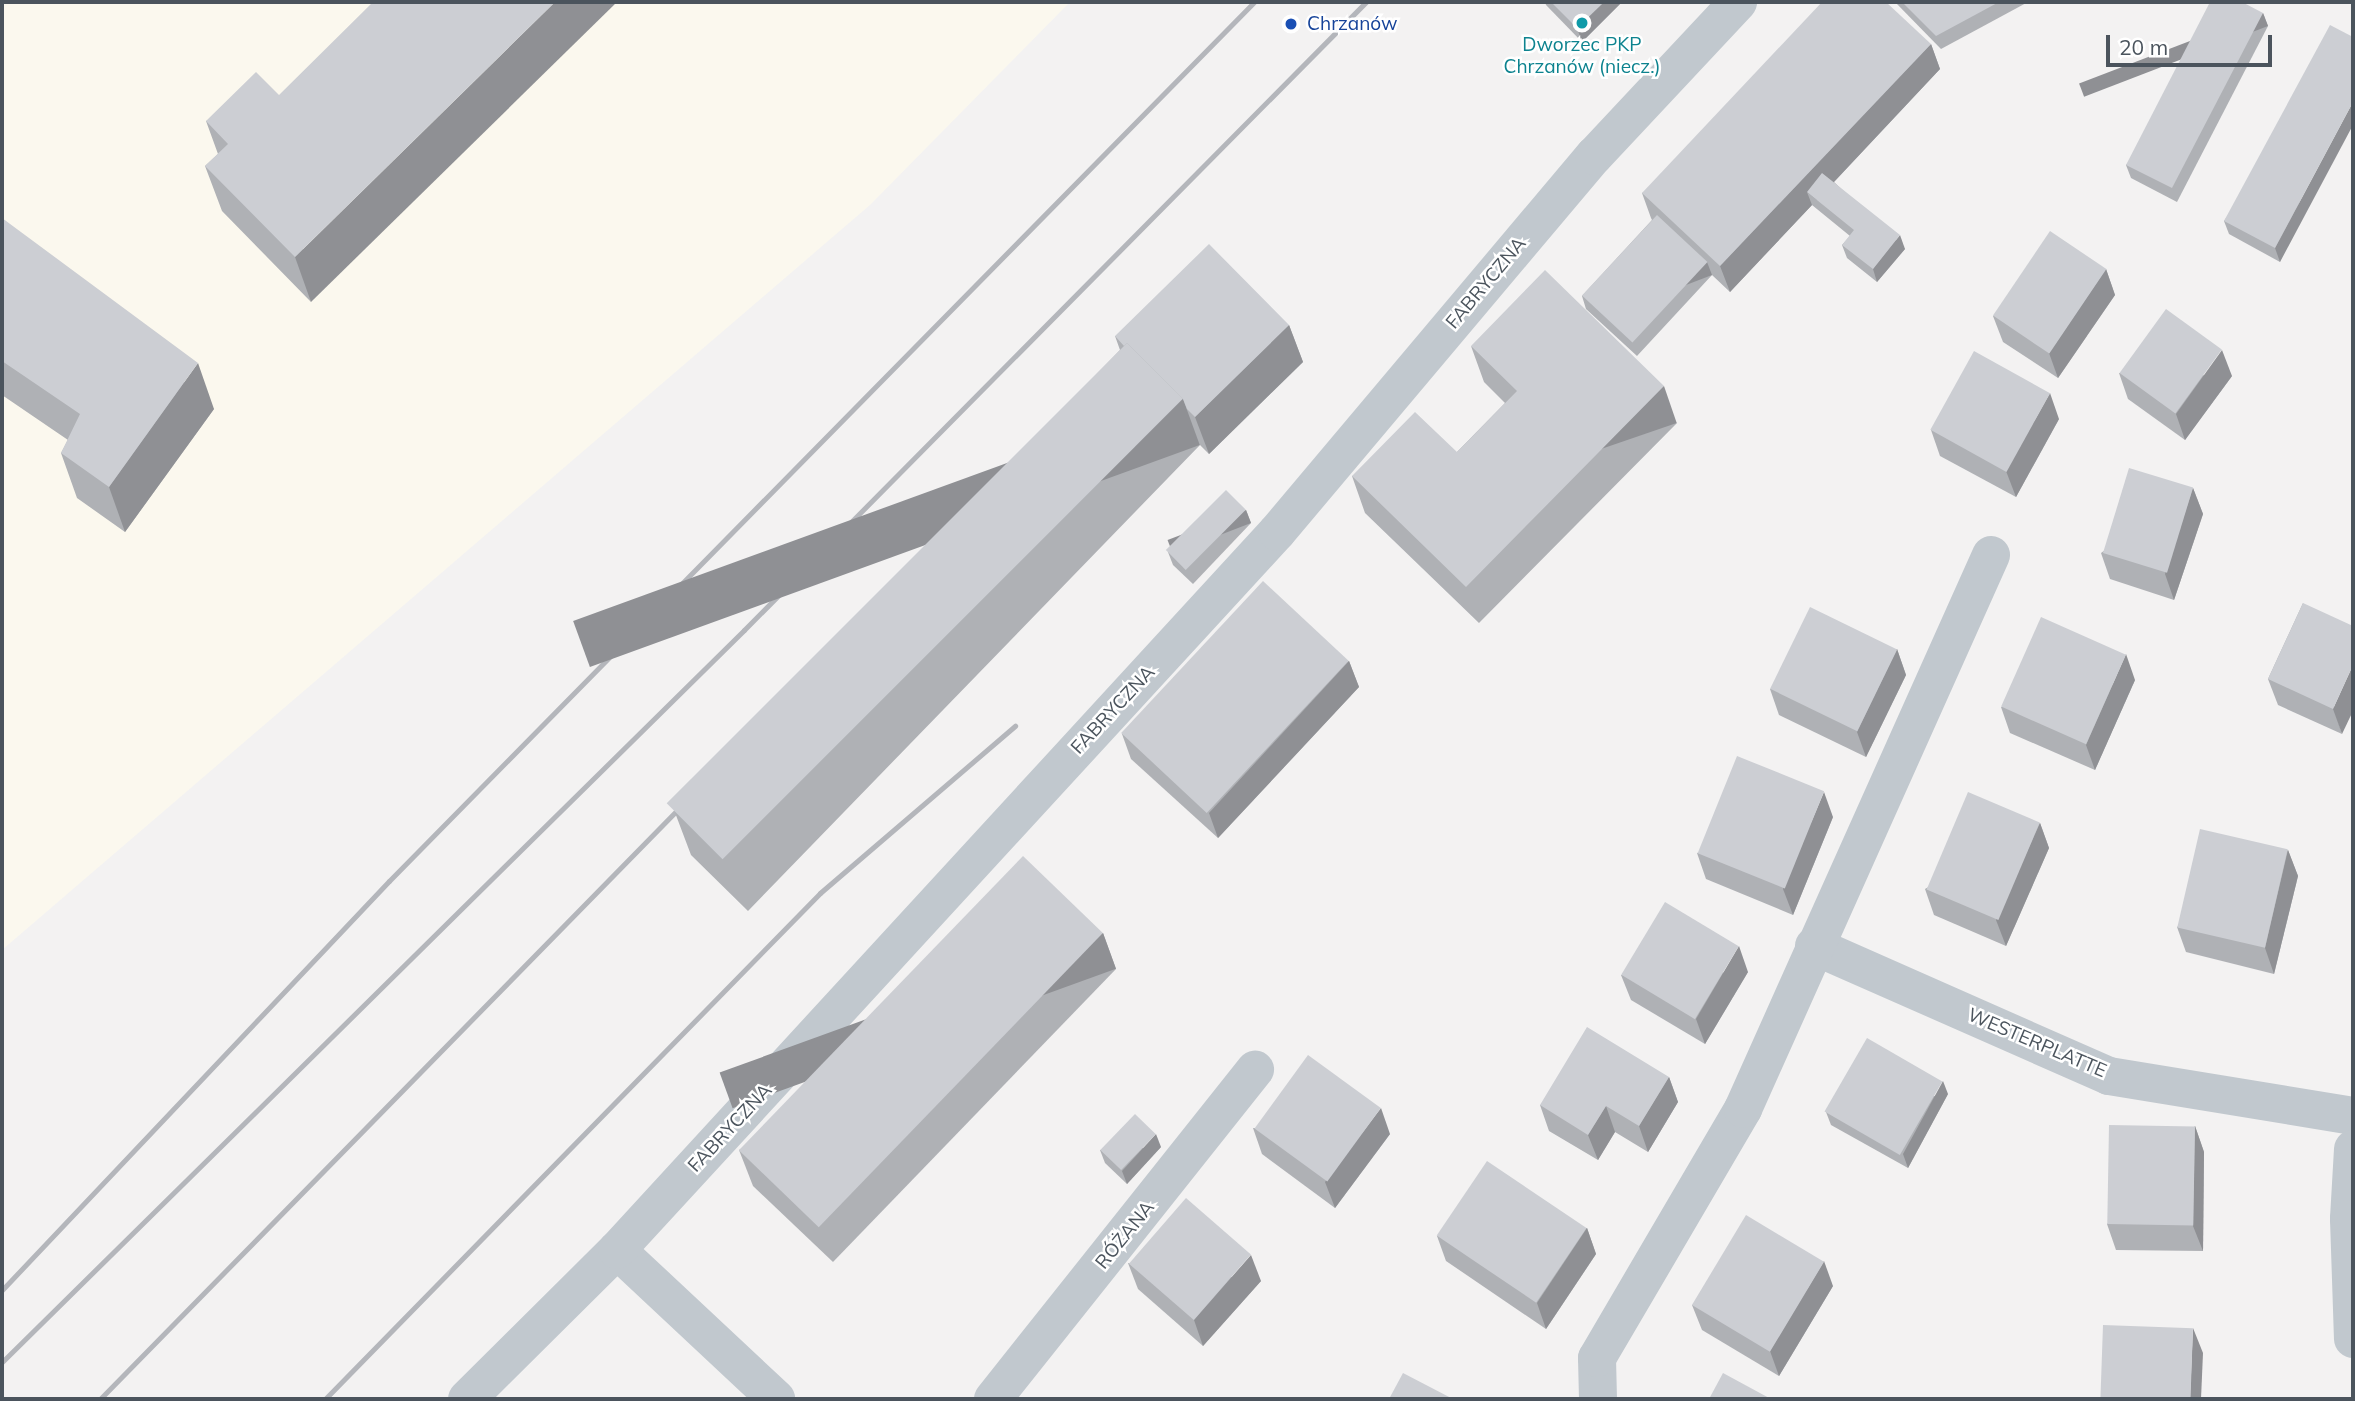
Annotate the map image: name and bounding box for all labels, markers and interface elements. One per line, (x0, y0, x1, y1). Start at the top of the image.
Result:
place label: Chrzanów (1307, 13, 1398, 35)
marker: Chrzanów (1281, 14, 1301, 34)
marker: Dworzec PKP Chrzanów (niecz.) (1574, 15, 1590, 31)
scale bar (2110, 21, 2276, 65)
place label: Dworzec PKP Chrzanów (niecz.) (1503, 34, 1661, 78)
text: 20 m (2119, 34, 2168, 60)
street label: FABRYCZNA (1441, 233, 1531, 333)
street label: FABRYCZNA (1066, 661, 1160, 759)
street label: WESTERPLATTE (1964, 1003, 2110, 1083)
street label: FABRYCZNA (683, 1079, 777, 1177)
street label: RÓŻANA (1091, 1196, 1159, 1274)

